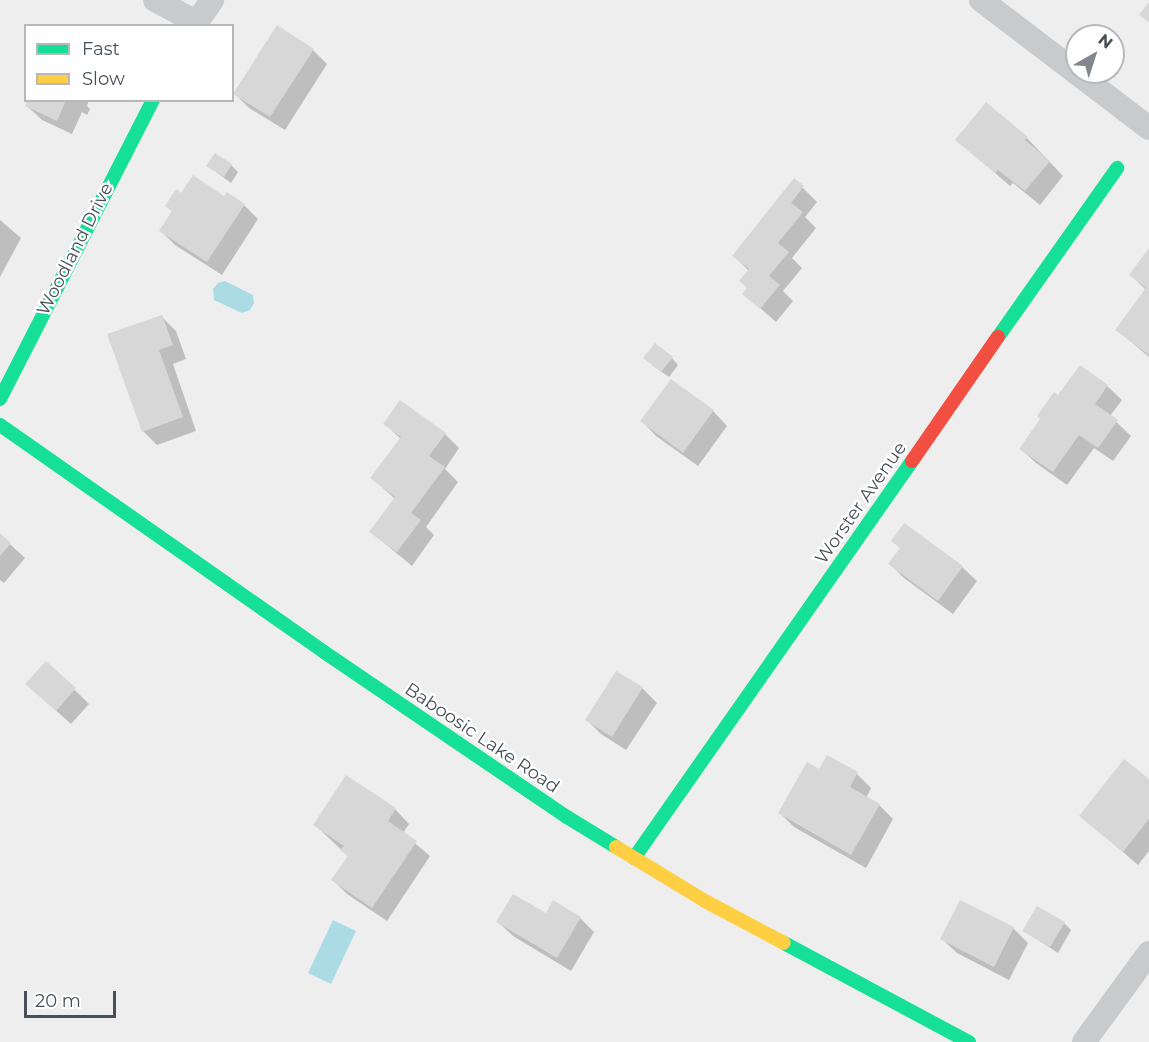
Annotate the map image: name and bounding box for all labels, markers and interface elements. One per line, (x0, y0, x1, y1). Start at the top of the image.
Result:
legend (24, 24, 234, 102)
north arrow (1065, 24, 1125, 84)
text: N (1094, 30, 1116, 53)
text: Fast (82, 38, 120, 60)
text: Slow (82, 68, 125, 90)
street label: Woodland Drive (32, 179, 118, 319)
street label: Worster Avenue (811, 438, 911, 568)
street label: Baboosic Lake Road (401, 678, 563, 798)
scale bar (27, 979, 118, 1017)
text: 20 m (35, 990, 81, 1012)

